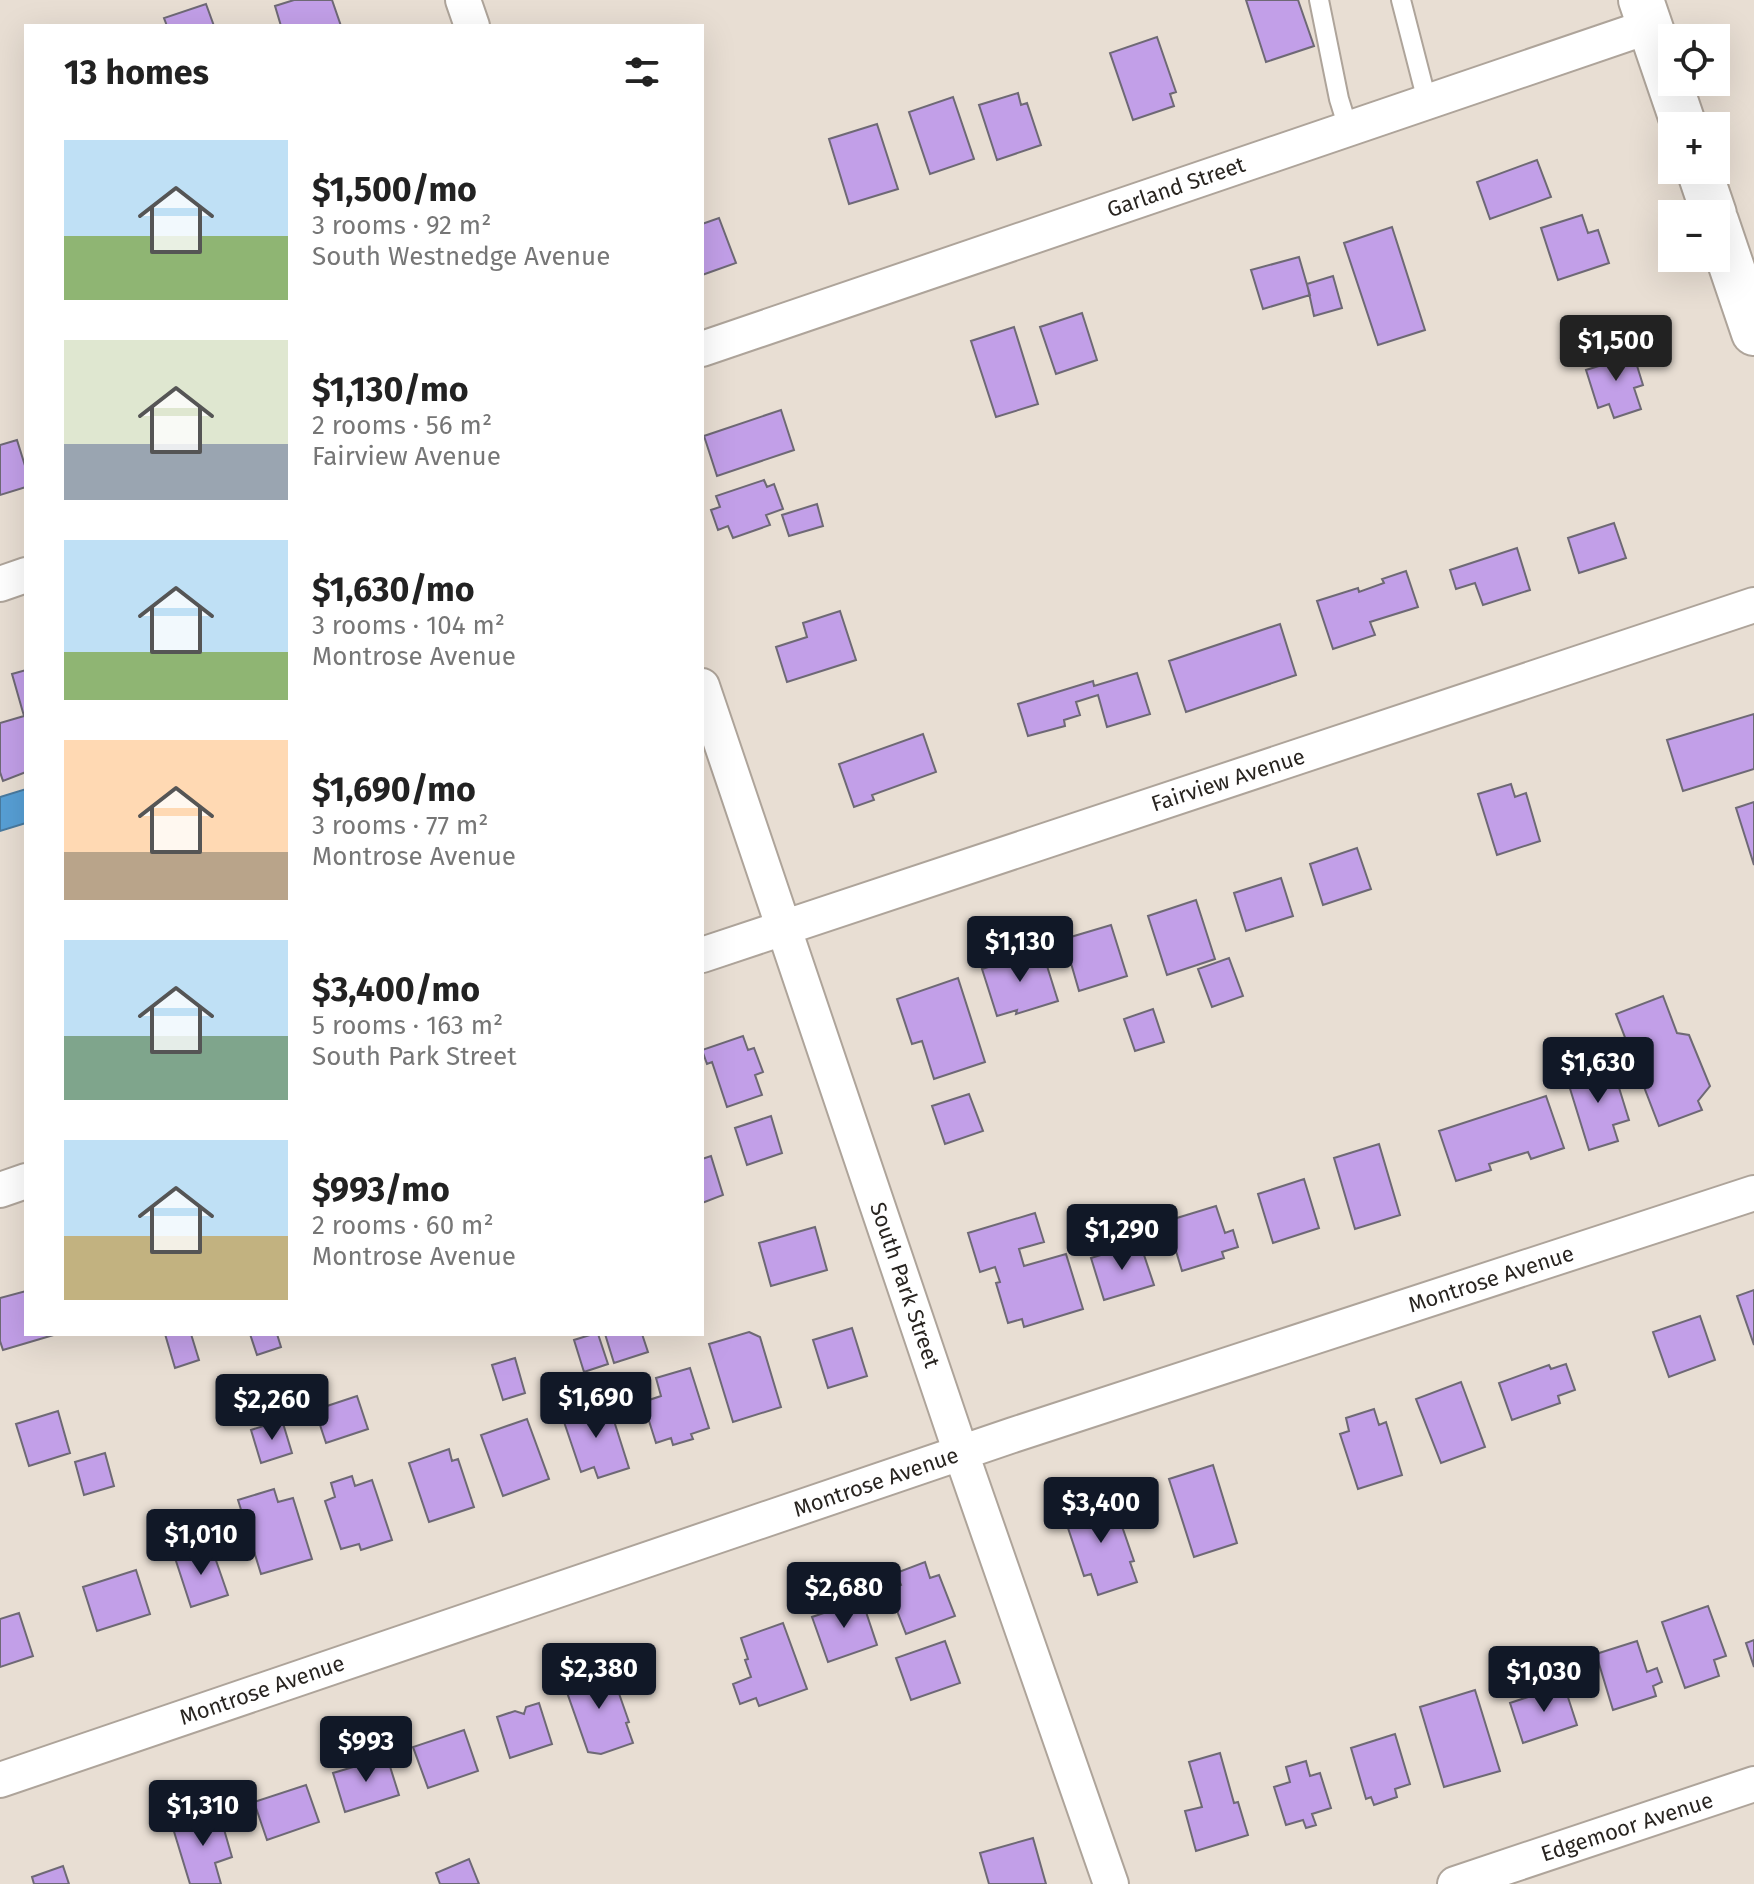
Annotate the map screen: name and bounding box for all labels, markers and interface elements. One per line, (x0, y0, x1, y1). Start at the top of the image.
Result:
map controls (1658, 24, 1730, 272)
button: locate (1658, 24, 1730, 96)
icon: filters (620, 50, 664, 94)
text: 13 homes (64, 52, 209, 93)
button: + (1658, 112, 1730, 184)
street label: Garland Street (1103, 151, 1249, 223)
text: $1,500/mo (312, 169, 477, 210)
icon: home (128, 172, 224, 268)
button: − (1658, 200, 1730, 272)
text: 3 rooms · 92 m² (312, 210, 491, 241)
text: South Westnedge Avenue (312, 241, 610, 272)
pin: $1,500 (1551, 315, 1681, 383)
text: $1,500 (1578, 325, 1654, 356)
text: $1,130/mo (312, 369, 469, 410)
icon: home (128, 372, 224, 468)
text: 2 rooms · 56 m² (312, 410, 492, 441)
text: Fairview Avenue (312, 441, 501, 472)
text: $1,630/mo (312, 569, 475, 610)
icon: home (128, 572, 224, 668)
text: 3 rooms · 104 m² (312, 610, 505, 641)
text: Montrose Avenue (312, 641, 516, 672)
street label: Fairview Avenue (1148, 742, 1308, 818)
text: $1,690/mo (312, 769, 476, 810)
icon: home (128, 772, 224, 868)
text: 3 rooms · 77 m² (312, 810, 488, 841)
text: Montrose Avenue (312, 841, 516, 872)
pin: $1,130 (955, 916, 1085, 984)
text: $1,130 (985, 926, 1055, 957)
text: $3,400/mo (312, 969, 480, 1010)
icon: home (128, 972, 224, 1068)
text: 5 rooms · 163 m² (312, 1010, 503, 1041)
pin: $1,630 (1533, 1037, 1663, 1105)
text: South Park Street (312, 1041, 517, 1072)
text: $1,630 (1561, 1047, 1635, 1078)
text: $993/mo (312, 1169, 450, 1210)
icon: home (128, 1172, 224, 1268)
street label: South Park Street (864, 1199, 946, 1371)
pin: $1,290 (1057, 1204, 1187, 1272)
text: 2 rooms · 60 m² (312, 1210, 494, 1241)
text: $1,290 (1085, 1214, 1159, 1245)
street label: Montrose Avenue (1405, 1239, 1577, 1319)
text: Montrose Avenue (312, 1241, 516, 1272)
pin: $1,690 (531, 1372, 661, 1440)
pin: $2,260 (207, 1374, 337, 1442)
text: $1,690 (558, 1382, 634, 1413)
text: $2,260 (233, 1384, 311, 1415)
street label: Montrose Avenue (790, 1441, 962, 1523)
pin: $3,400 (1036, 1477, 1166, 1545)
text: $3,400 (1062, 1487, 1140, 1518)
pin: $1,010 (136, 1509, 266, 1577)
text: $1,010 (164, 1519, 238, 1550)
pin: $2,680 (779, 1562, 909, 1630)
text: $2,680 (805, 1572, 883, 1603)
pin: $2,380 (534, 1643, 664, 1711)
pin: $1,030 (1479, 1646, 1609, 1714)
street label: Montrose Avenue (176, 1649, 348, 1731)
text: $2,380 (560, 1653, 638, 1684)
text: $1,030 (1507, 1656, 1581, 1687)
pin: $993 (319, 1716, 413, 1784)
text: $993 (338, 1726, 394, 1757)
pin: $1,310 (138, 1780, 268, 1848)
street label: Edgemoor Avenue (1537, 1786, 1717, 1868)
text: $1,310 (167, 1790, 239, 1821)

